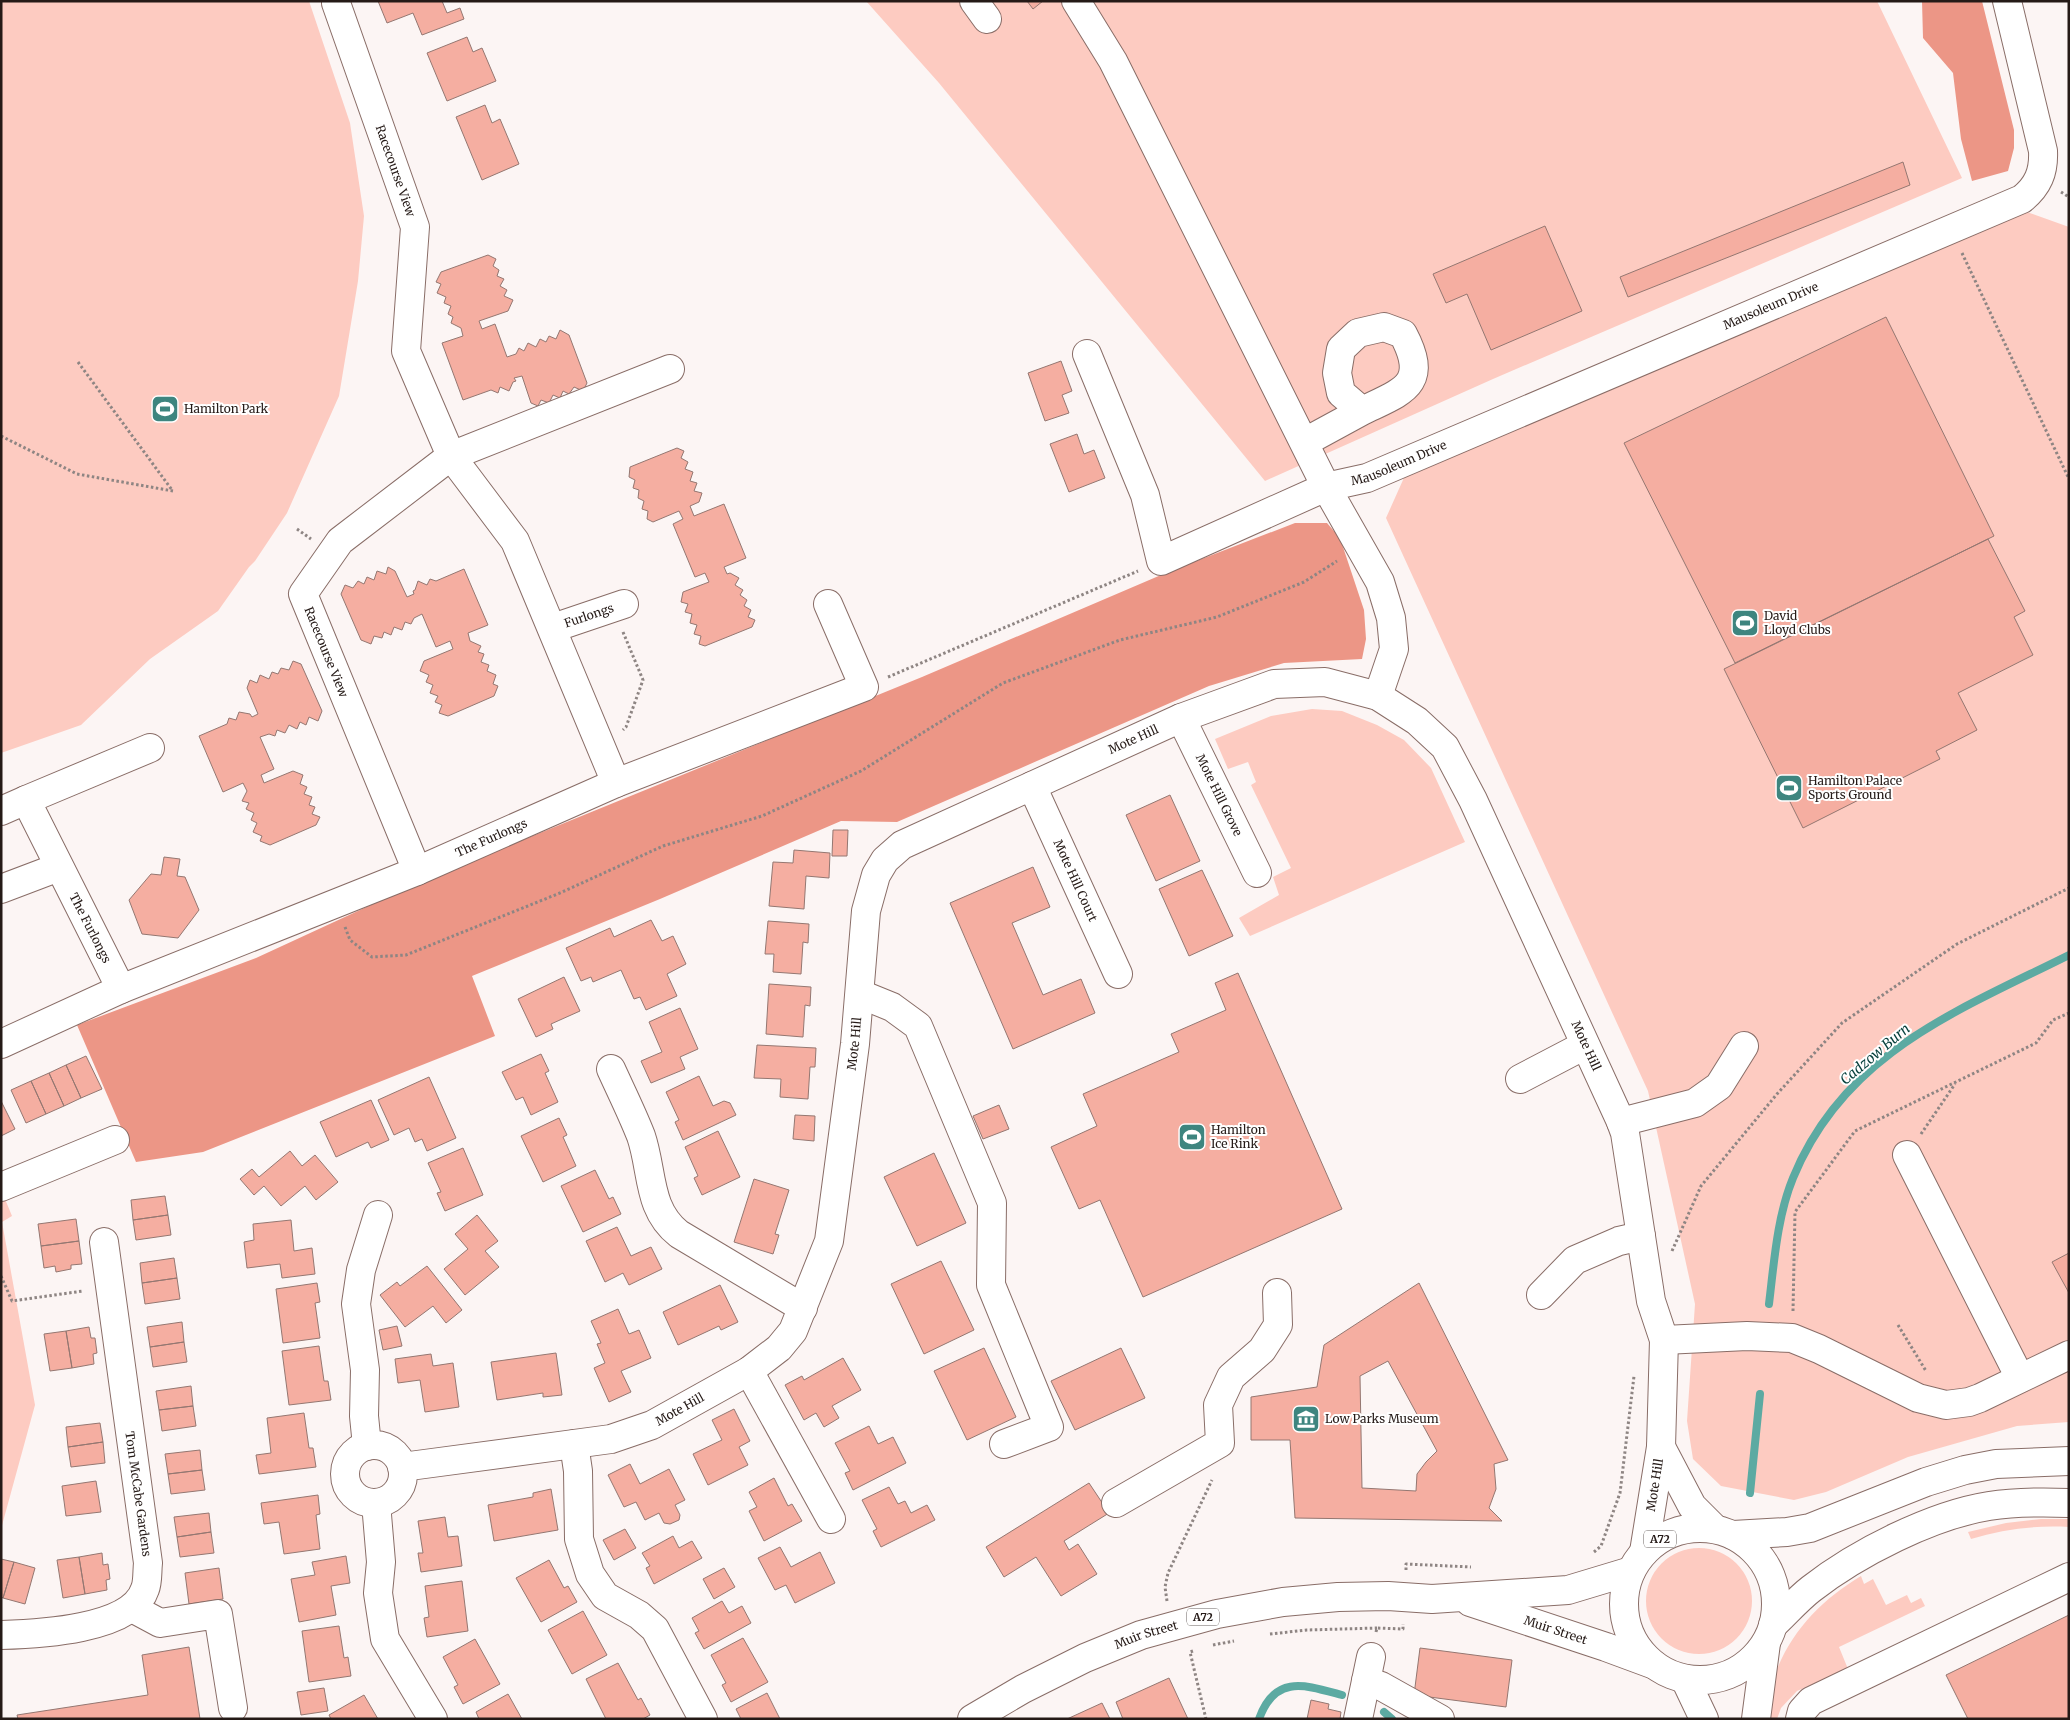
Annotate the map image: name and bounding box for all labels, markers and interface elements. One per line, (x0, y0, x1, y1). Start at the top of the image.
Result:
street label: Racecourse View (373, 123, 419, 219)
street label: Mausoleum Drive (1721, 279, 1820, 332)
sports icon: Hamilton Park (150, 394, 180, 424)
place label: Hamilton Park (184, 401, 269, 416)
street label: Mausoleum Drive (1350, 437, 1449, 488)
street label: Furlongs (562, 600, 616, 631)
street label: Racecourse View (301, 604, 352, 700)
sports icon: David Lloyd Clubs (1730, 608, 1760, 638)
place label: David Lloyd Clubs (1764, 608, 1831, 637)
street label: Mote Hill (1106, 721, 1161, 757)
street label: Mote Hill Grove (1193, 751, 1246, 839)
sports icon: Hamilton Palace Sports Ground (1774, 773, 1804, 803)
place label: Hamilton Palace Sports Ground (1808, 773, 1902, 802)
street label: The Furlongs (453, 815, 529, 860)
street label: Mote Hill Court (1051, 837, 1101, 924)
street label: The Furlongs (66, 890, 115, 965)
street label: Mote Hill (844, 1016, 864, 1071)
street label: Mote Hill (1568, 1018, 1604, 1073)
water label: Cadzow Burn (1836, 1020, 1914, 1088)
sports icon: Hamilton Ice Rink (1177, 1122, 1207, 1152)
place label: Hamilton Ice Rink (1211, 1122, 1266, 1151)
street label: Mote Hill (653, 1389, 707, 1429)
museum icon: Low Parks Museum (1291, 1404, 1321, 1434)
place label: Low Parks Museum (1325, 1411, 1439, 1426)
street label: Tom McCabe Gardens (122, 1430, 155, 1558)
street label: Mote Hill (1643, 1457, 1666, 1512)
road number: A72 (1644, 1530, 1676, 1548)
road number: A72 (1187, 1608, 1219, 1625)
street label: Muir Street (1522, 1612, 1589, 1647)
street label: Muir Street (1112, 1617, 1180, 1652)

